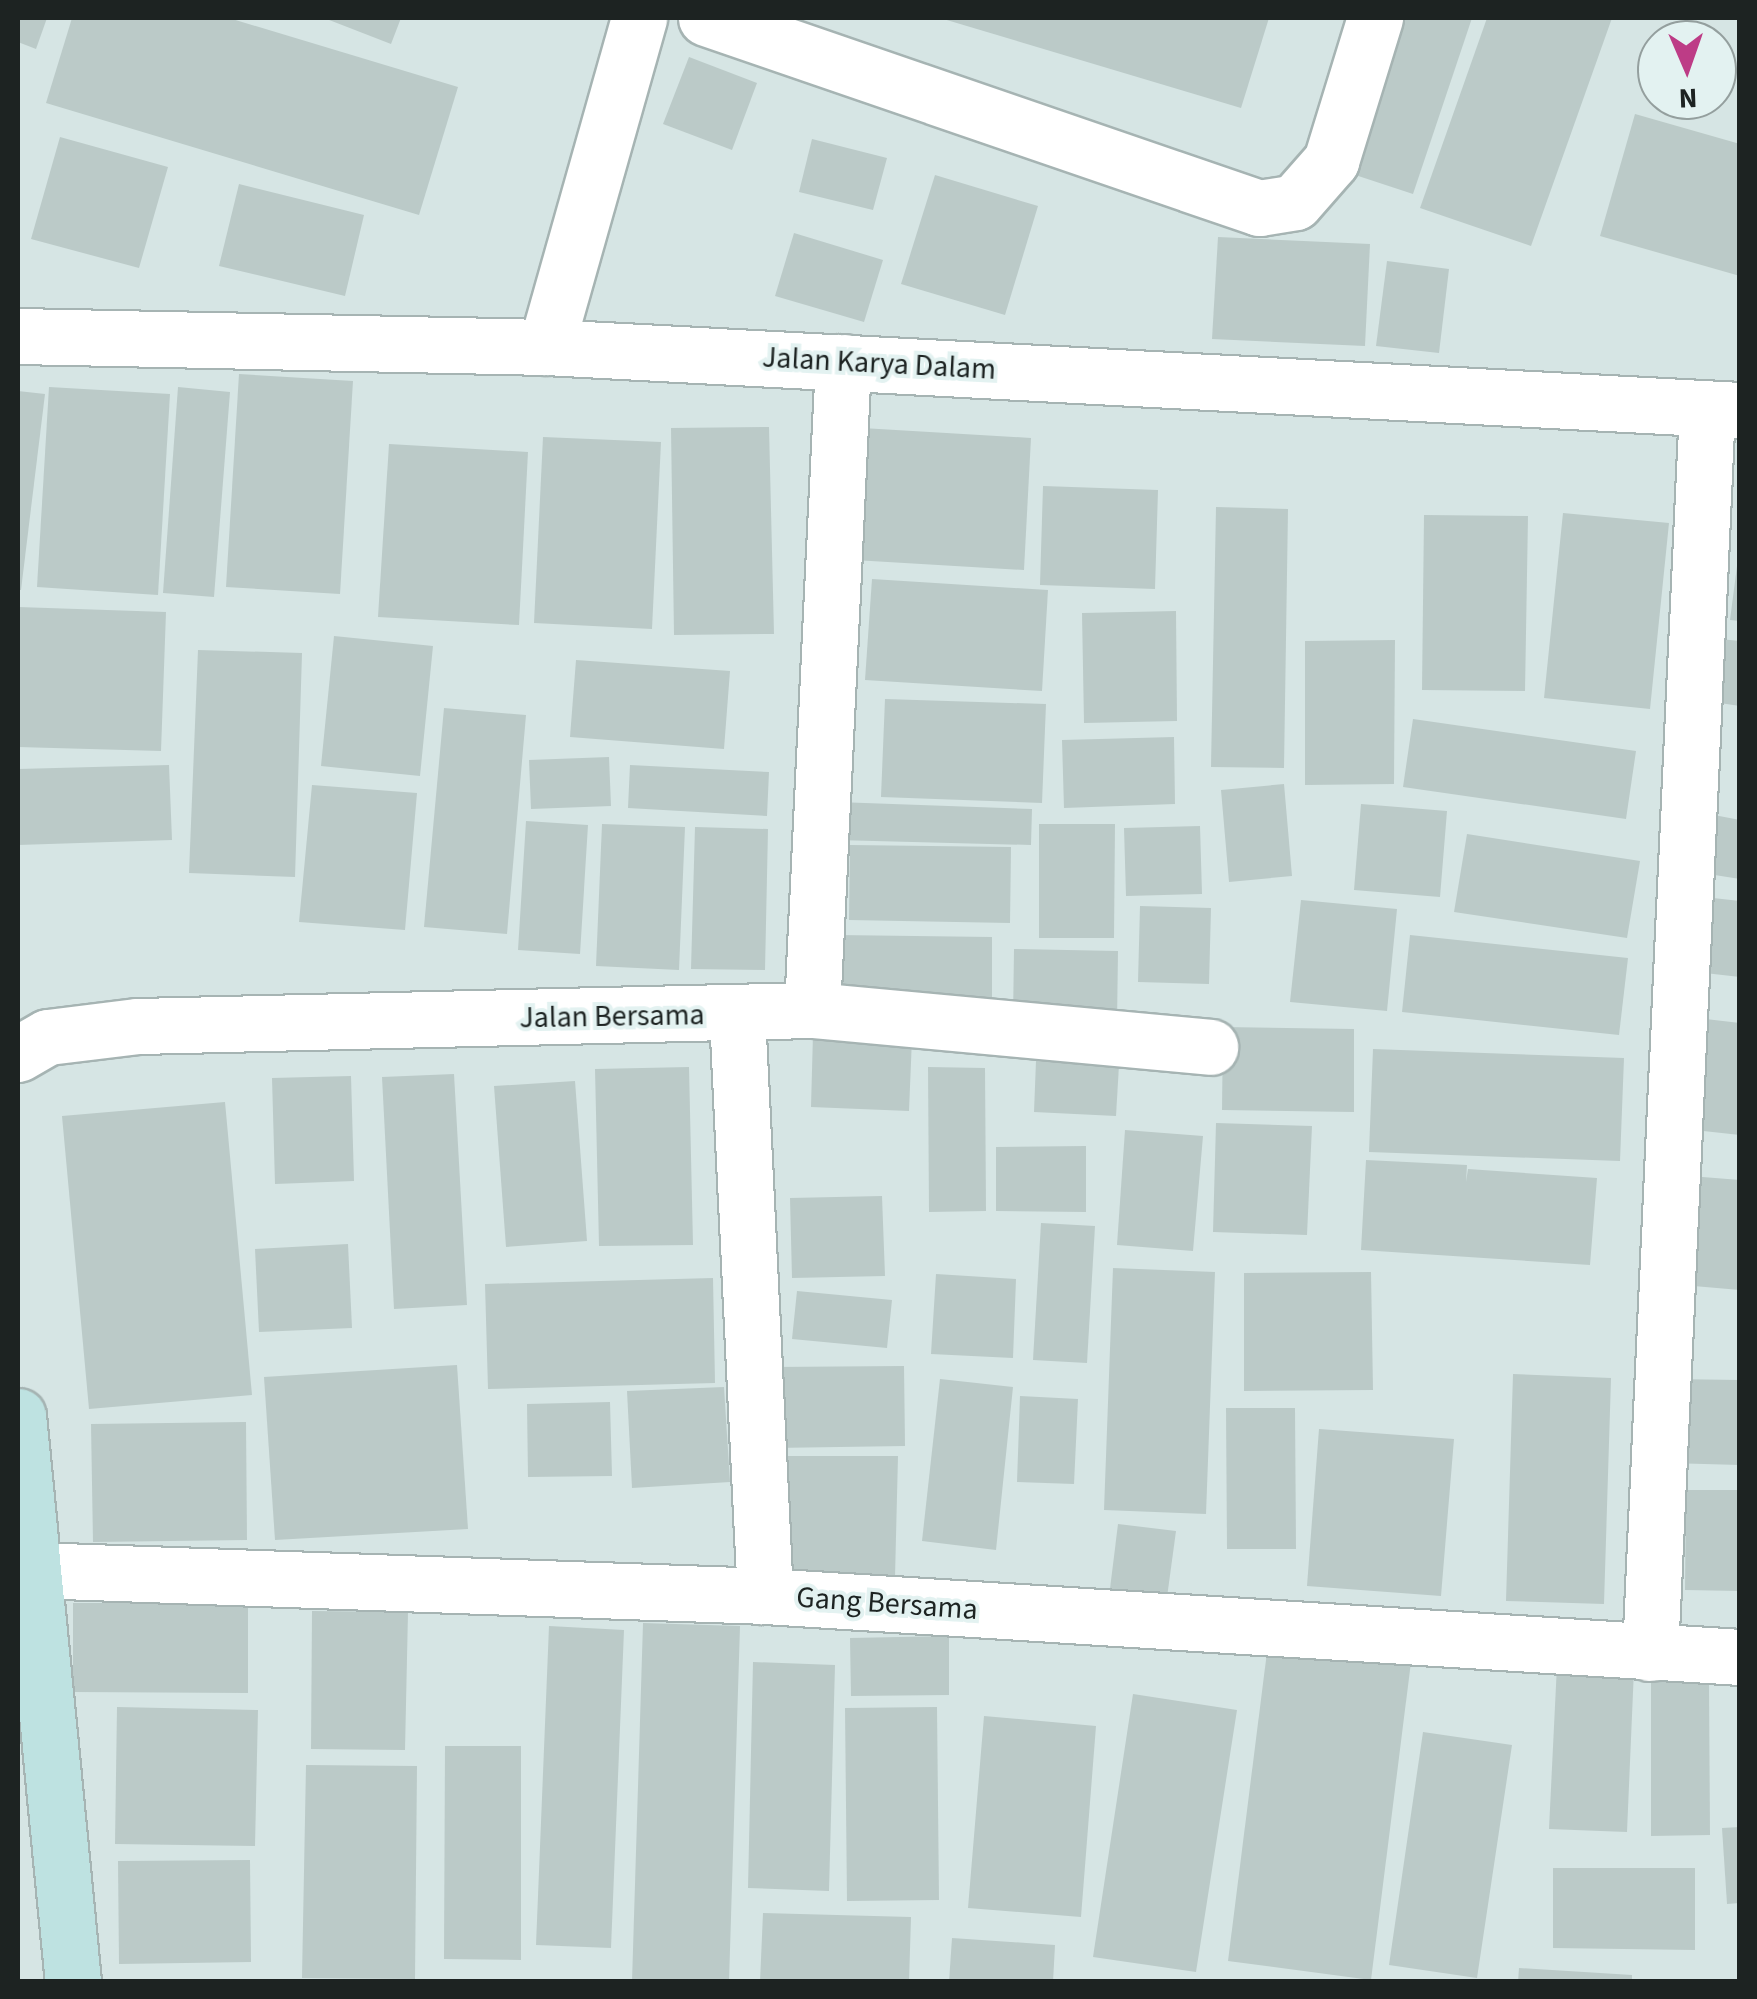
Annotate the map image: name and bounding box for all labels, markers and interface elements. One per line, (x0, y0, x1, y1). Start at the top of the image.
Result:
north arrow (1637, 20, 1737, 120)
text: N (1678, 78, 1698, 118)
street label: Jalan Karya Dalam (761, 340, 997, 388)
street label: Jalan Bersama (519, 997, 705, 1037)
street label: Gang Bersama (795, 1580, 979, 1628)

